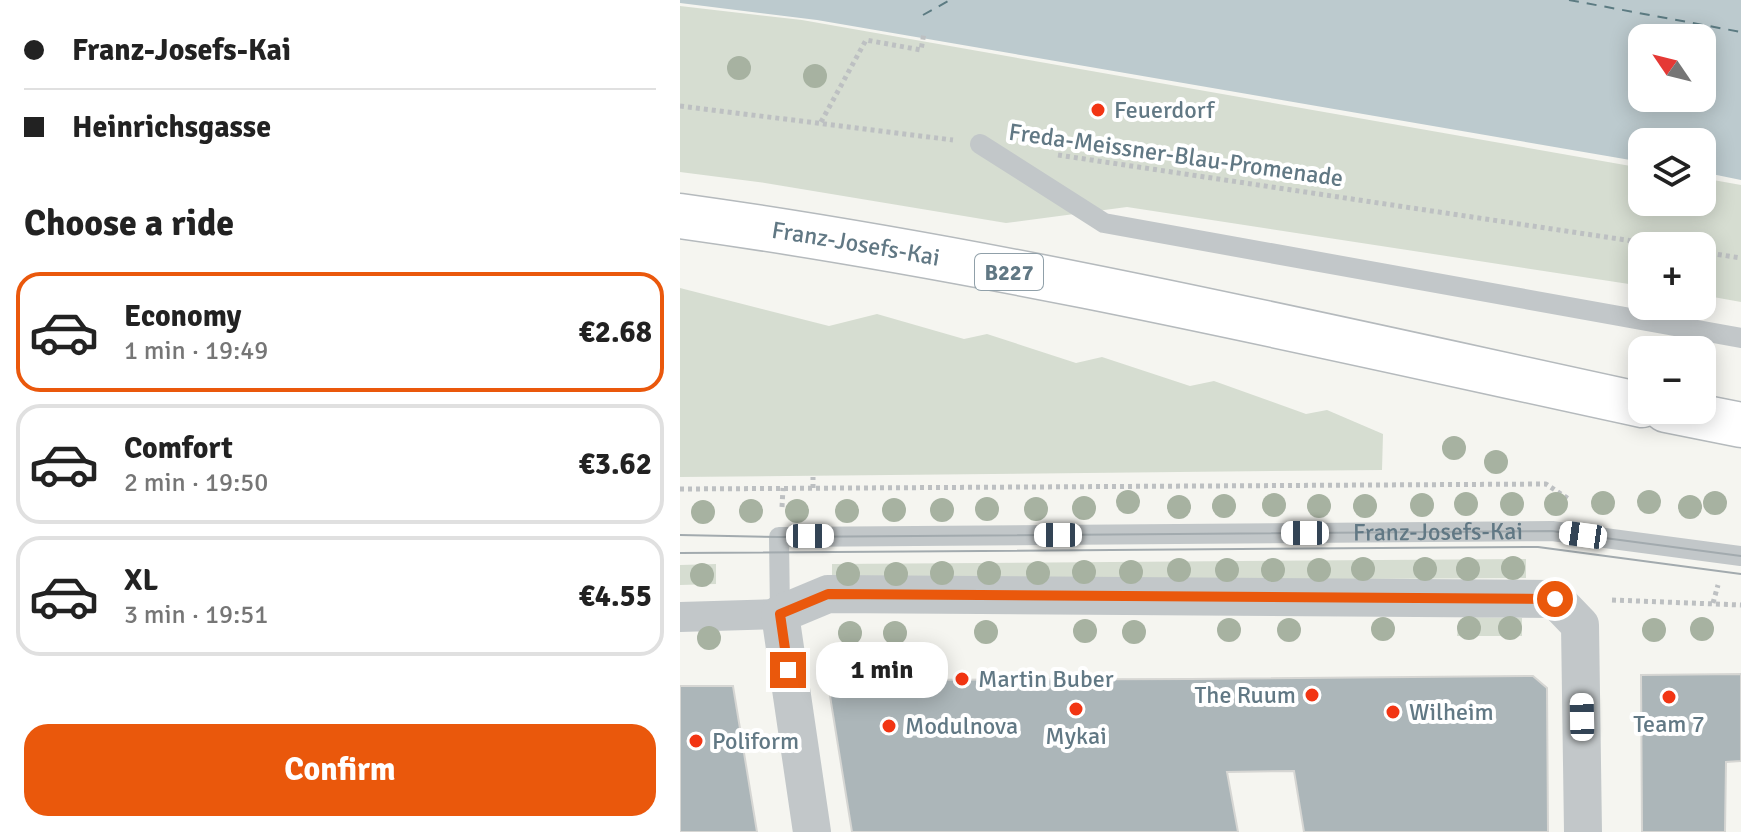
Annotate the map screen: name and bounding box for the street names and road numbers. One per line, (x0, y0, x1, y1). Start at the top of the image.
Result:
street label: Freda-Meissner-Blau-Promenade (1007, 117, 1345, 193)
street label: Franz-Josefs-Kai (770, 215, 942, 273)
road number: B227 (975, 254, 1043, 290)
street label: Franz-Josefs-Kai (1353, 516, 1523, 548)

